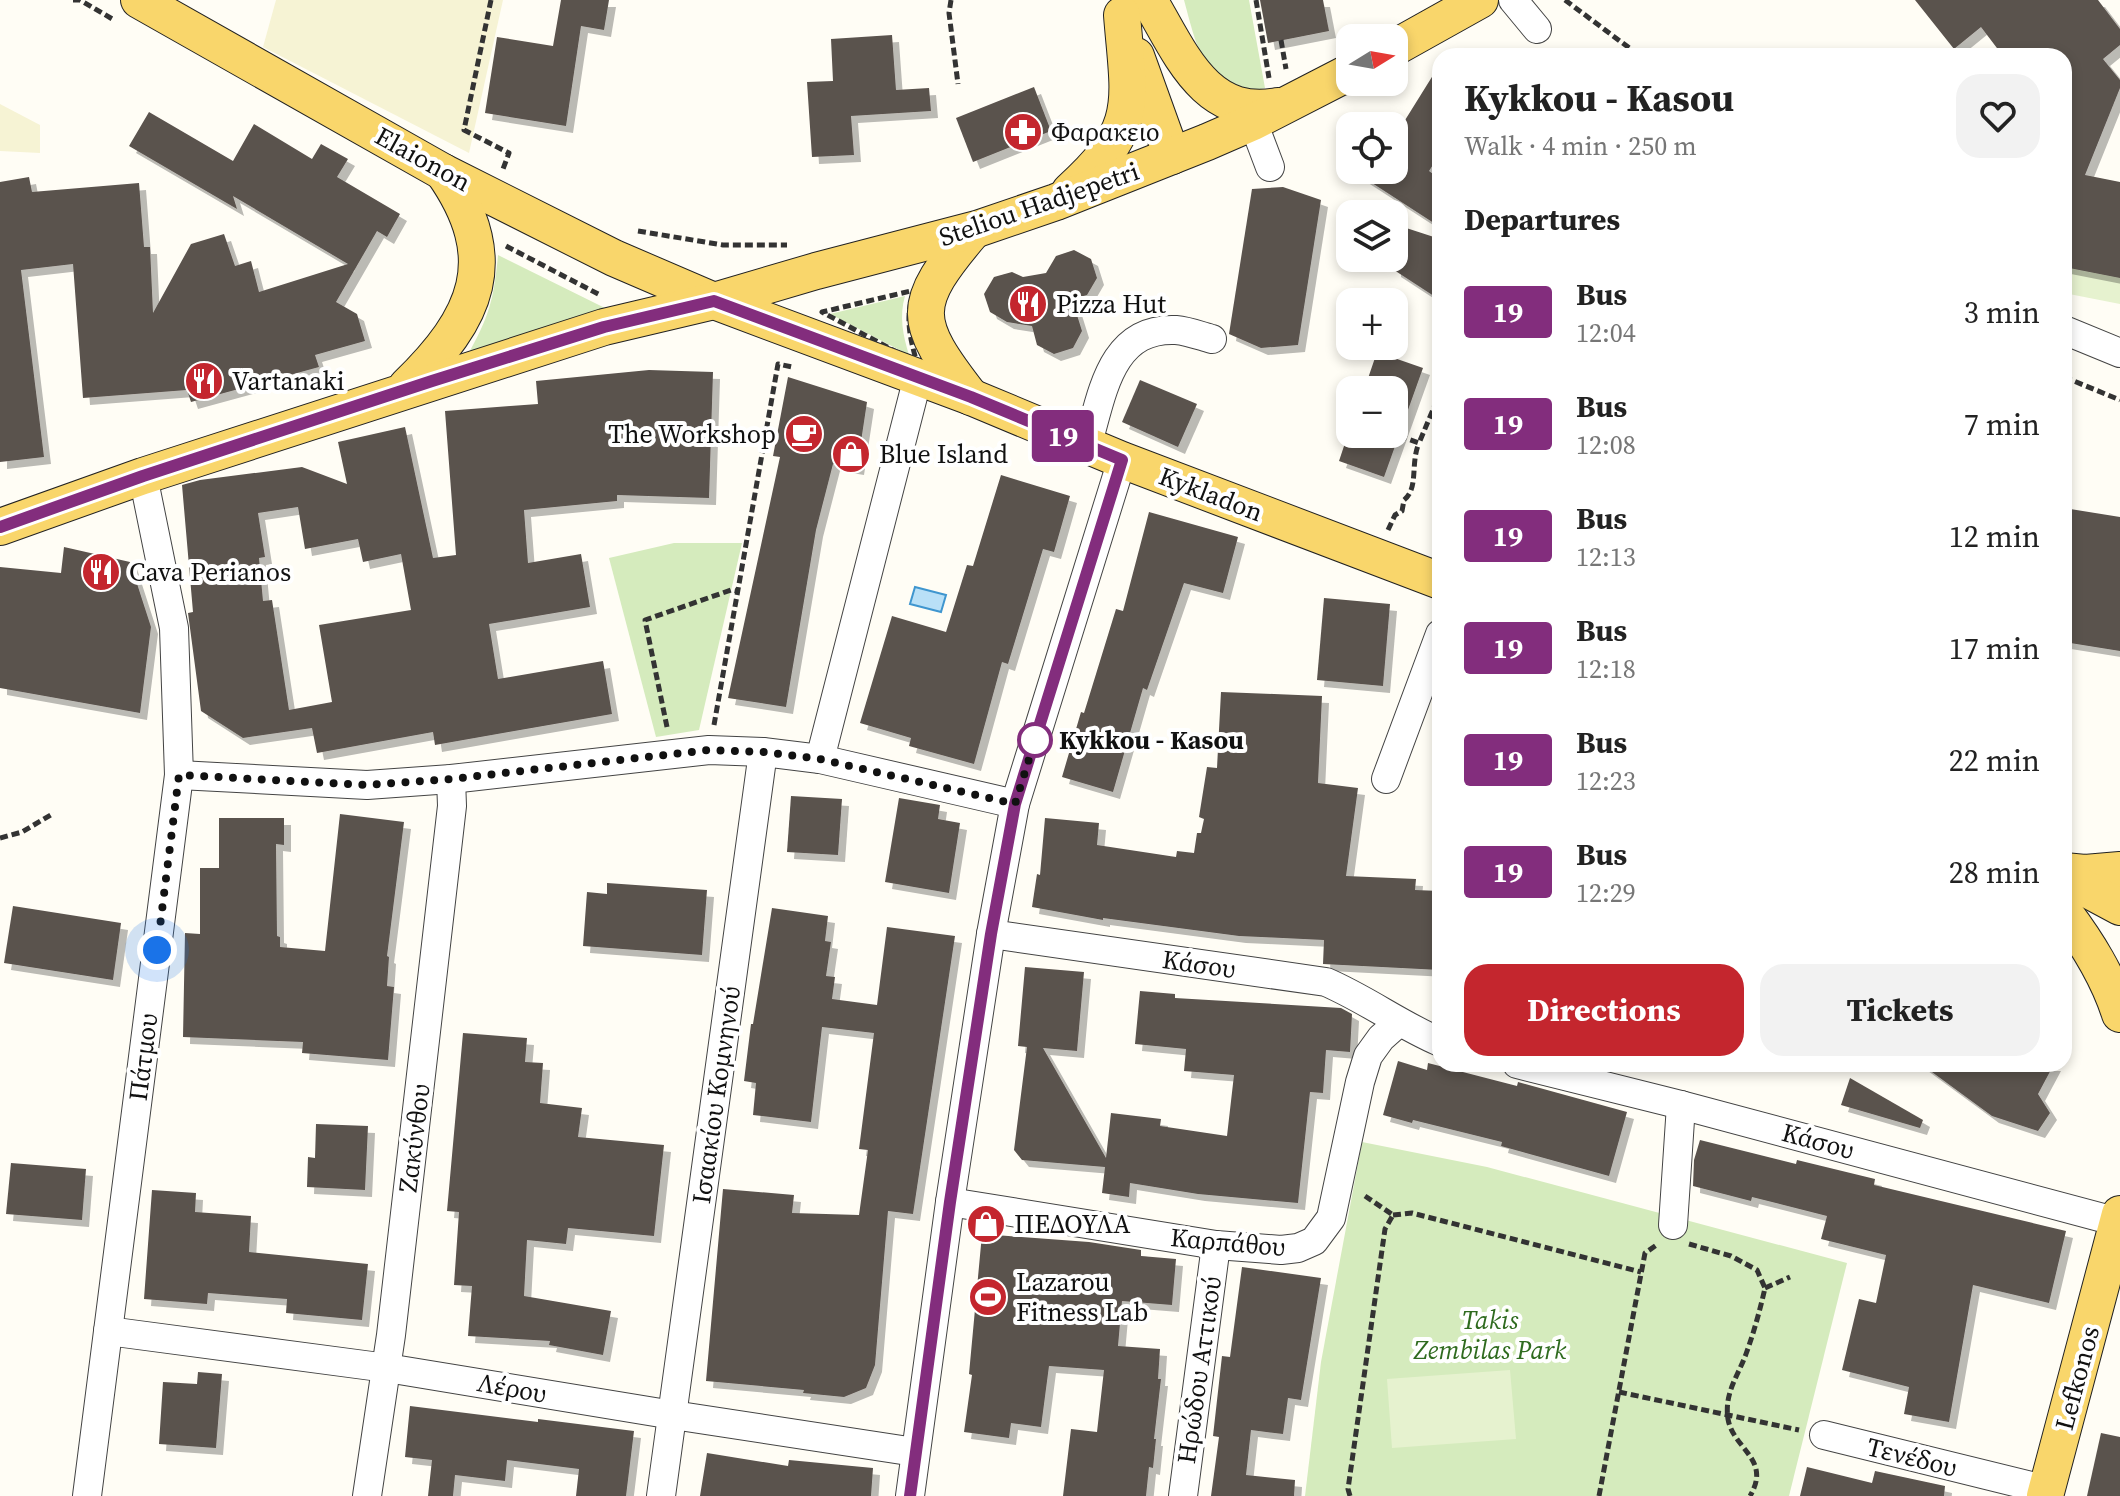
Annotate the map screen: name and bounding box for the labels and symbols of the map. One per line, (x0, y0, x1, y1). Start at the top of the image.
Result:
north arrow (1336, 24, 1408, 96)
pharmacy icon: Φαρακειο (1002, 111, 1044, 153)
place label: Φαρακειο (1051, 114, 1159, 150)
street label: Elaionon (369, 118, 477, 200)
street label: Steliou Hadjepetri (934, 153, 1144, 255)
restaurant icon: Pizza Hut (1007, 283, 1049, 325)
place label: Pizza Hut (1056, 286, 1166, 322)
restaurant icon: Vartanaki (183, 360, 225, 402)
place label: Vartanaki (232, 363, 345, 399)
line badge: 19 (1027, 410, 1099, 462)
cafe icon: The Workshop (783, 413, 825, 455)
place label: The Workshop (608, 416, 776, 452)
shop icon: Blue Island (830, 433, 872, 475)
place label: Blue Island (879, 436, 1008, 472)
street label: Kykladon (1154, 458, 1268, 530)
restaurant icon: Cava Perianos (80, 551, 122, 593)
place label: Cava Perianos (129, 554, 291, 590)
place label: Kykkou - Kasou (1059, 722, 1244, 758)
marker: Kykkou - Kasou (1018, 723, 1052, 757)
your location (137, 930, 177, 970)
street label: Κάσου (1160, 941, 1238, 987)
street label: Ισαακίου Κομνηνού (683, 984, 749, 1206)
street label: Πάτμου (120, 1011, 166, 1103)
street label: Ζακύνθου (389, 1082, 439, 1194)
street label: Κάσου (1778, 1114, 1858, 1168)
shop icon: ΠΕΔΟΥΛΑ (965, 1203, 1007, 1245)
place label: ΠΕΔΟΥΛΑ (1014, 1206, 1130, 1242)
street label: Καρπάθου (1169, 1219, 1287, 1265)
place label: Lazarou Fitness Lab (1016, 1264, 1148, 1330)
street label: Ηρώδου Αττικού (1168, 1274, 1230, 1466)
sports icon: Lazarou Fitness Lab (967, 1276, 1009, 1318)
park label: Takis Zembilas Park (1413, 1302, 1567, 1368)
street label: Lefkonos (2046, 1322, 2108, 1434)
street label: Λέρου (475, 1364, 549, 1412)
street label: Τενέδου (1863, 1428, 1961, 1486)

